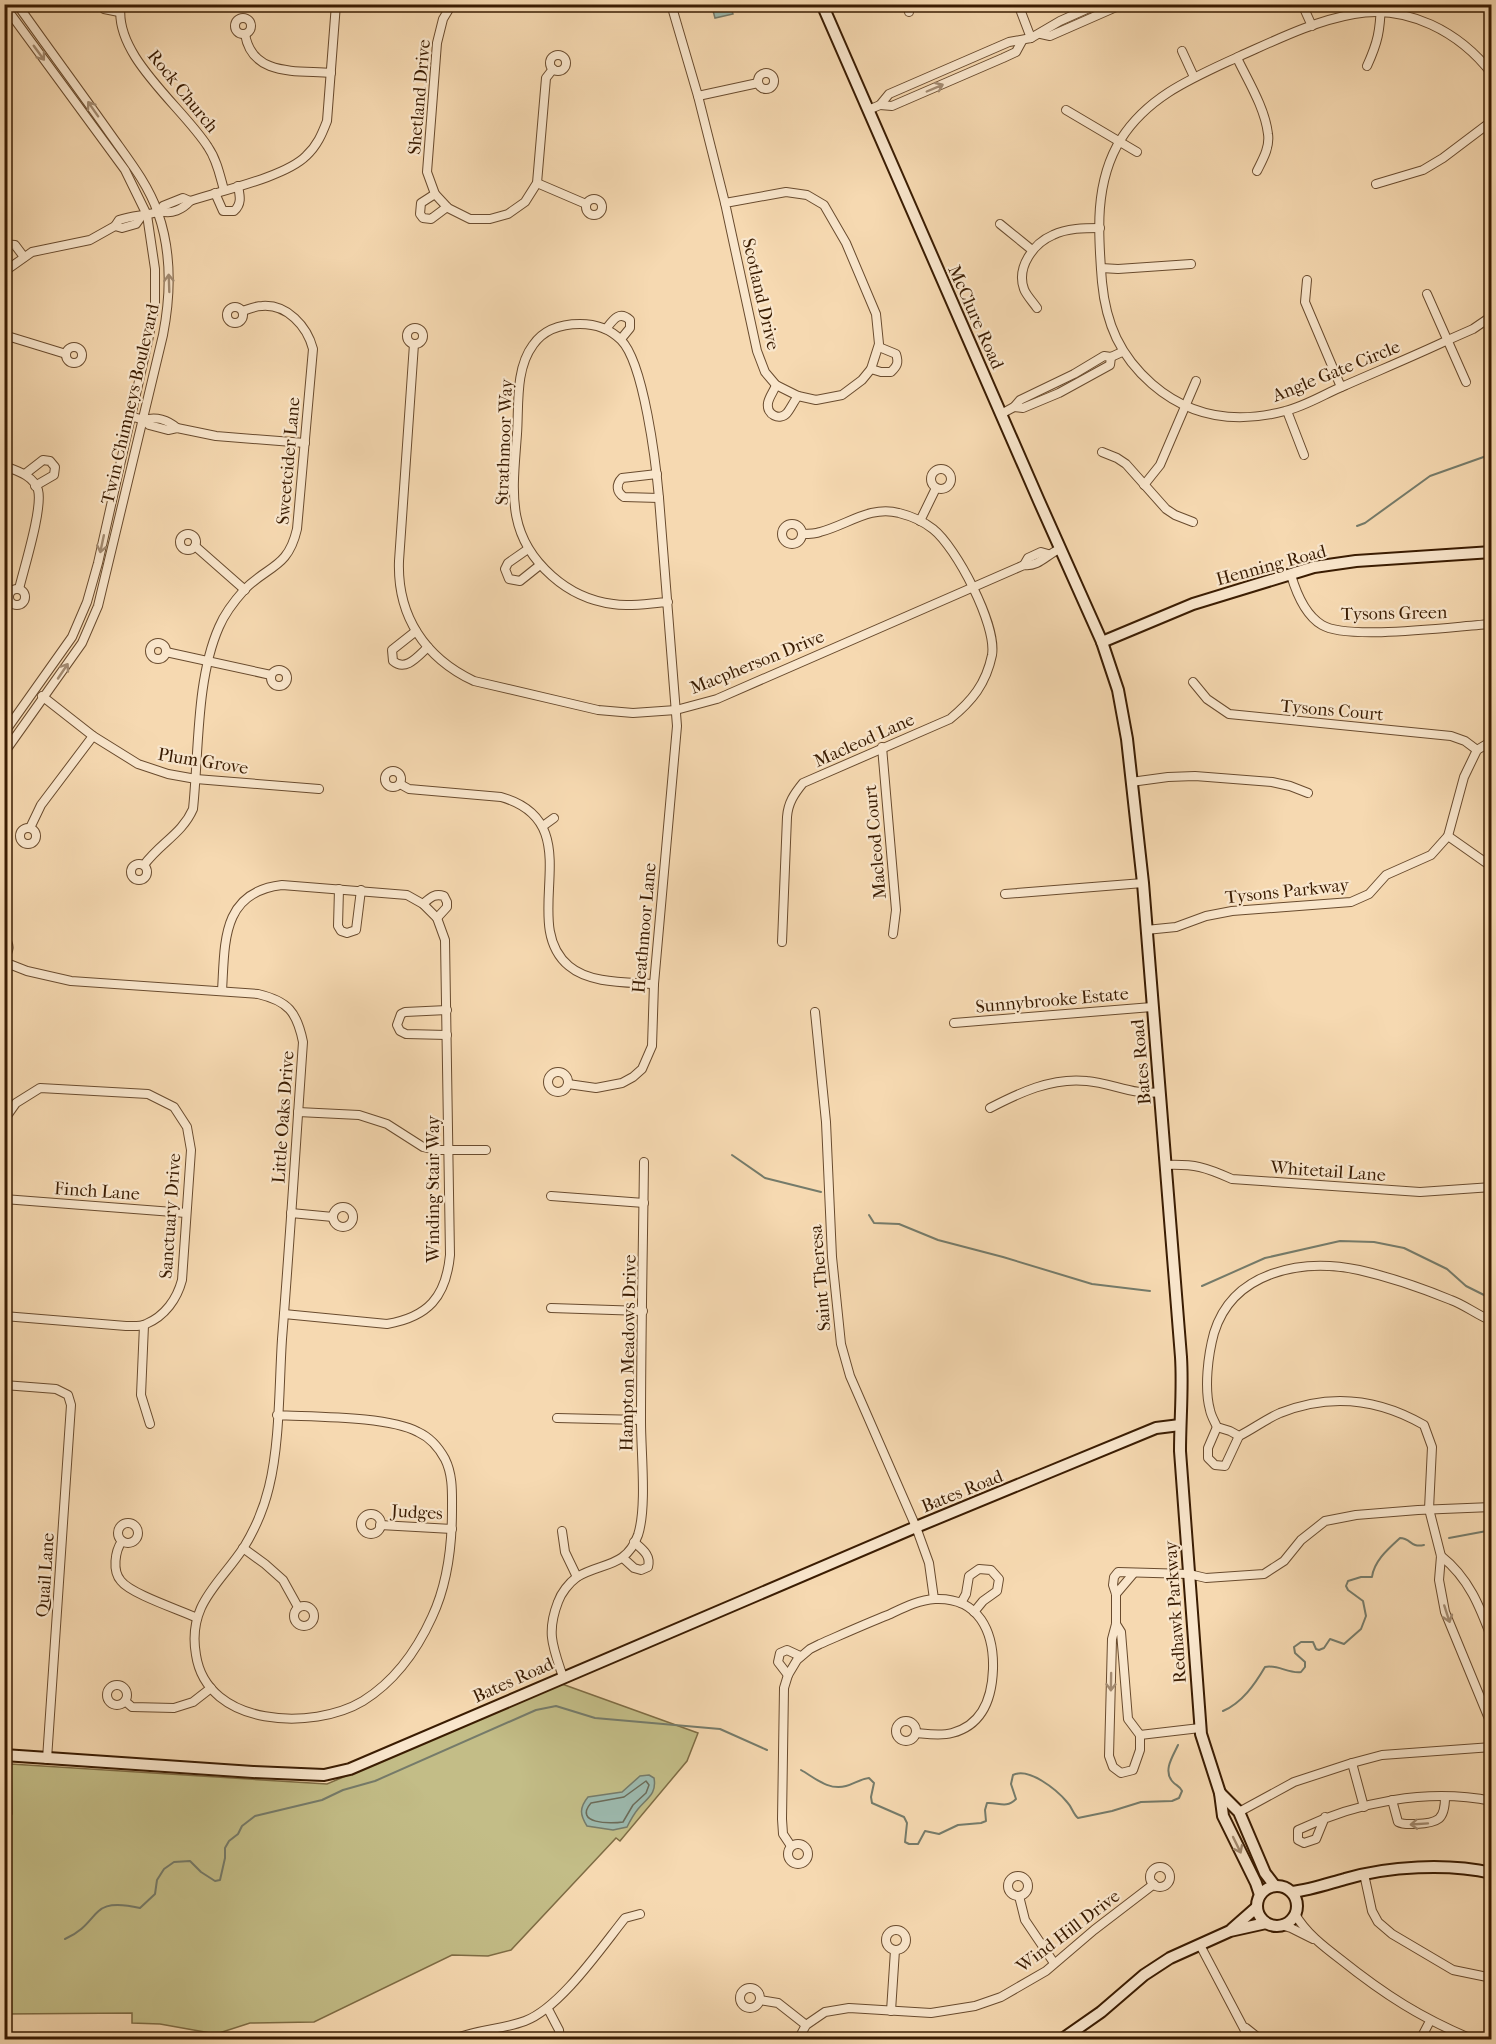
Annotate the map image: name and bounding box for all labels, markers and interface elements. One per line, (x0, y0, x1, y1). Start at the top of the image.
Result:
street label: Shetland Drive (404, 38, 435, 156)
one-way arrow (33, 44, 45, 60)
street label: Rock Church (143, 46, 222, 137)
one-way arrow (925, 82, 944, 93)
one-way arrow (87, 101, 99, 117)
street label: Scotland Drive (737, 236, 784, 352)
street label: McClure Road (943, 262, 1008, 373)
one-way arrow (163, 274, 175, 294)
street label: Twin Chimneys Boulevard (97, 302, 164, 506)
street label: Angle Gate Circle (1268, 336, 1403, 407)
street label: Strathmoor Way (492, 377, 517, 506)
street label: Sweetcider Lane (272, 396, 305, 526)
one-way arrow (96, 534, 107, 553)
street label: Henning Road (1214, 541, 1329, 590)
street label: Tysons Green (1341, 602, 1448, 625)
street label: Macpherson Drive (687, 626, 827, 699)
one-way arrow (57, 663, 69, 679)
street label: Tysons Court (1280, 696, 1385, 726)
street label: Macleod Lane (811, 709, 918, 772)
street label: Plum Grove (156, 744, 250, 779)
street label: Macleod Court (860, 783, 891, 900)
street label: Heathmoor Lane (628, 862, 661, 994)
street label: Tysons Parkway (1224, 874, 1351, 908)
street label: Sunnybrooke Estate (975, 983, 1130, 1018)
street label: Bates Road (1127, 1018, 1156, 1106)
street label: Little Oaks Drive (268, 1050, 299, 1184)
street label: Winding Stair Way (423, 1114, 444, 1264)
street label: Sanctuary Drive (156, 1152, 185, 1280)
street label: Whitetail Lane (1269, 1157, 1387, 1186)
street label: Finch Lane (54, 1178, 141, 1205)
street label: Saint Theresa (805, 1223, 836, 1332)
street label: Hampton Meadows Drive (616, 1254, 641, 1452)
street label: Bates Road (918, 1466, 1006, 1517)
street label: Judges (389, 1501, 444, 1524)
street label: Quail Lane (32, 1532, 59, 1618)
street label: Redhawk Parkway (1160, 1539, 1191, 1684)
one-way arrow (1442, 1604, 1453, 1623)
street label: Bates Road (470, 1653, 557, 1708)
one-way arrow (1106, 1672, 1117, 1692)
one-way arrow (1410, 1818, 1430, 1829)
one-way arrow (1232, 1836, 1244, 1854)
street label: Wind Hill Drive (1012, 1886, 1124, 1978)

